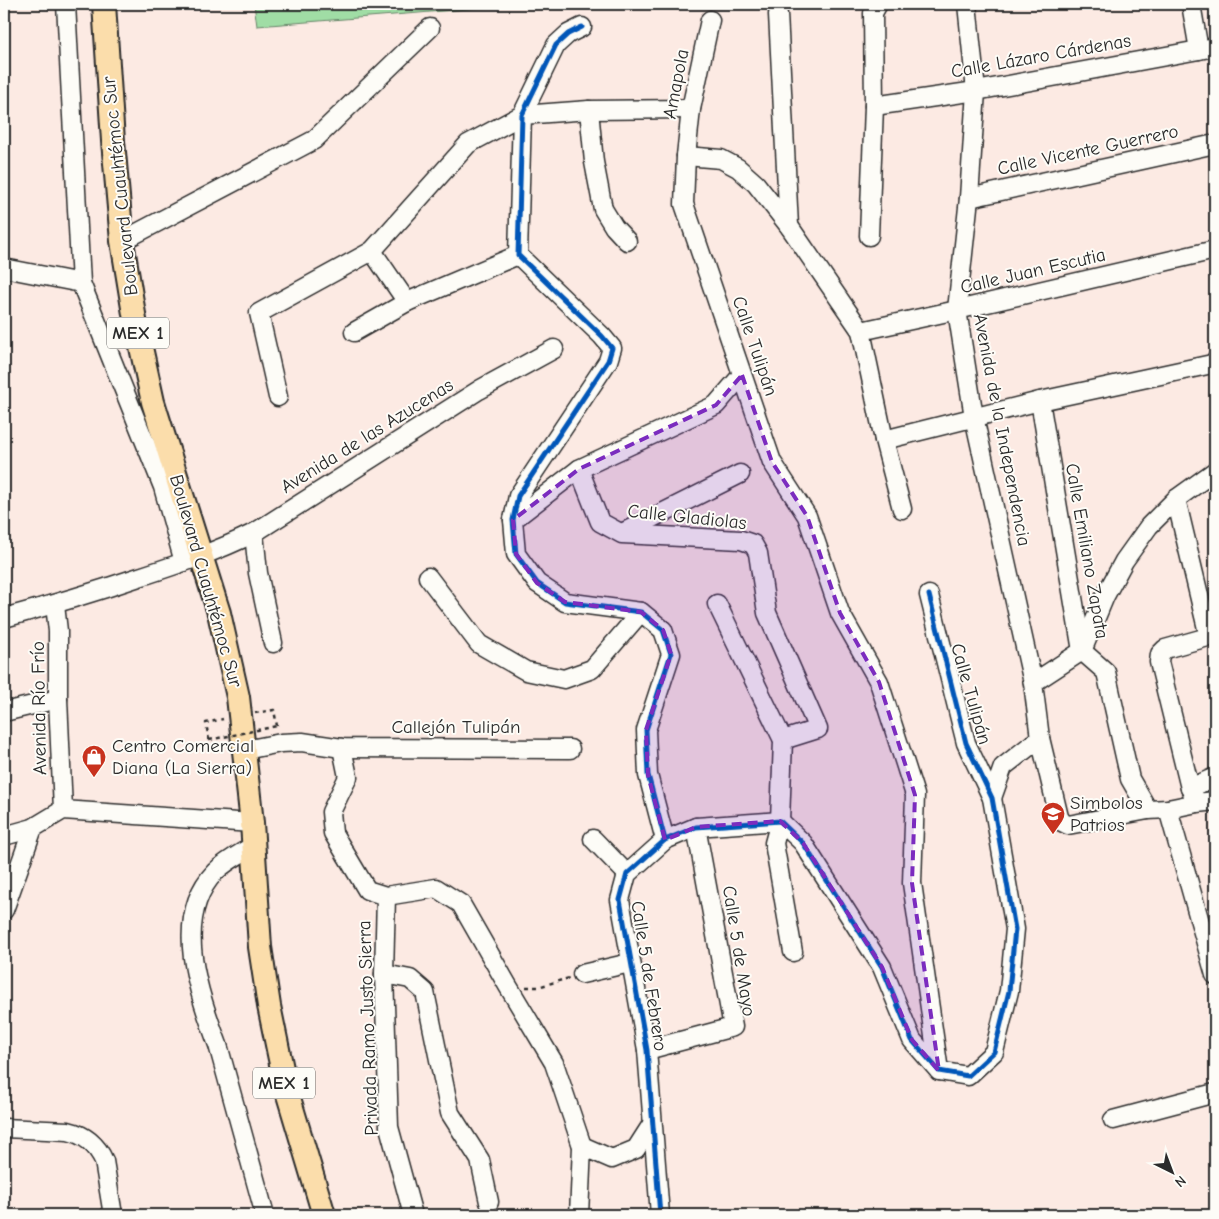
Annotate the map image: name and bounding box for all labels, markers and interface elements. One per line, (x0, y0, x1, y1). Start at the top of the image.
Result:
street label: Calle Lázaro Cárdenas (949, 29, 1133, 83)
street label: Amapola (658, 47, 694, 121)
street label: Boulevard Cuauhtémoc Sur (97, 75, 142, 297)
street label: Calle Vicente Guerrero (996, 120, 1180, 180)
street label: Calle Juan Escutia (958, 244, 1108, 298)
street label: Calle Tulipán (728, 293, 782, 399)
street label: Avenida de la Independencia (969, 312, 1035, 548)
road number: MEX 1 (107, 317, 169, 348)
street label: Avenida de las Azucenas (277, 374, 457, 498)
street label: Calle Emiliano Zapata (1061, 462, 1113, 640)
street label: Boulevard Cuauhtémoc Sur (165, 472, 247, 690)
street label: Calle Gladiolas (626, 500, 748, 534)
street label: Avenida Río Frío (27, 641, 51, 775)
street label: Calle Tulipán (946, 641, 996, 747)
street label: Callejón Tulipán (391, 716, 521, 738)
place label: Centro Comercial Diana (La Sierra) (112, 735, 254, 779)
shop icon: Centro Comercial Diana (La Sierra) (81, 744, 107, 778)
place label: Simbolos Patrios (1070, 792, 1143, 836)
school or university icon: Simbolos Patrios (1040, 801, 1066, 835)
street label: Calle 5 de Mayo (718, 884, 760, 1018)
street label: Calle 5 de Febrero (626, 899, 672, 1053)
street label: Privada Ramo Justo Sierra (353, 920, 383, 1136)
road number: MEX 1 (253, 1068, 315, 1098)
north arrow (1146, 1146, 1196, 1196)
text: N (1171, 1172, 1189, 1191)

